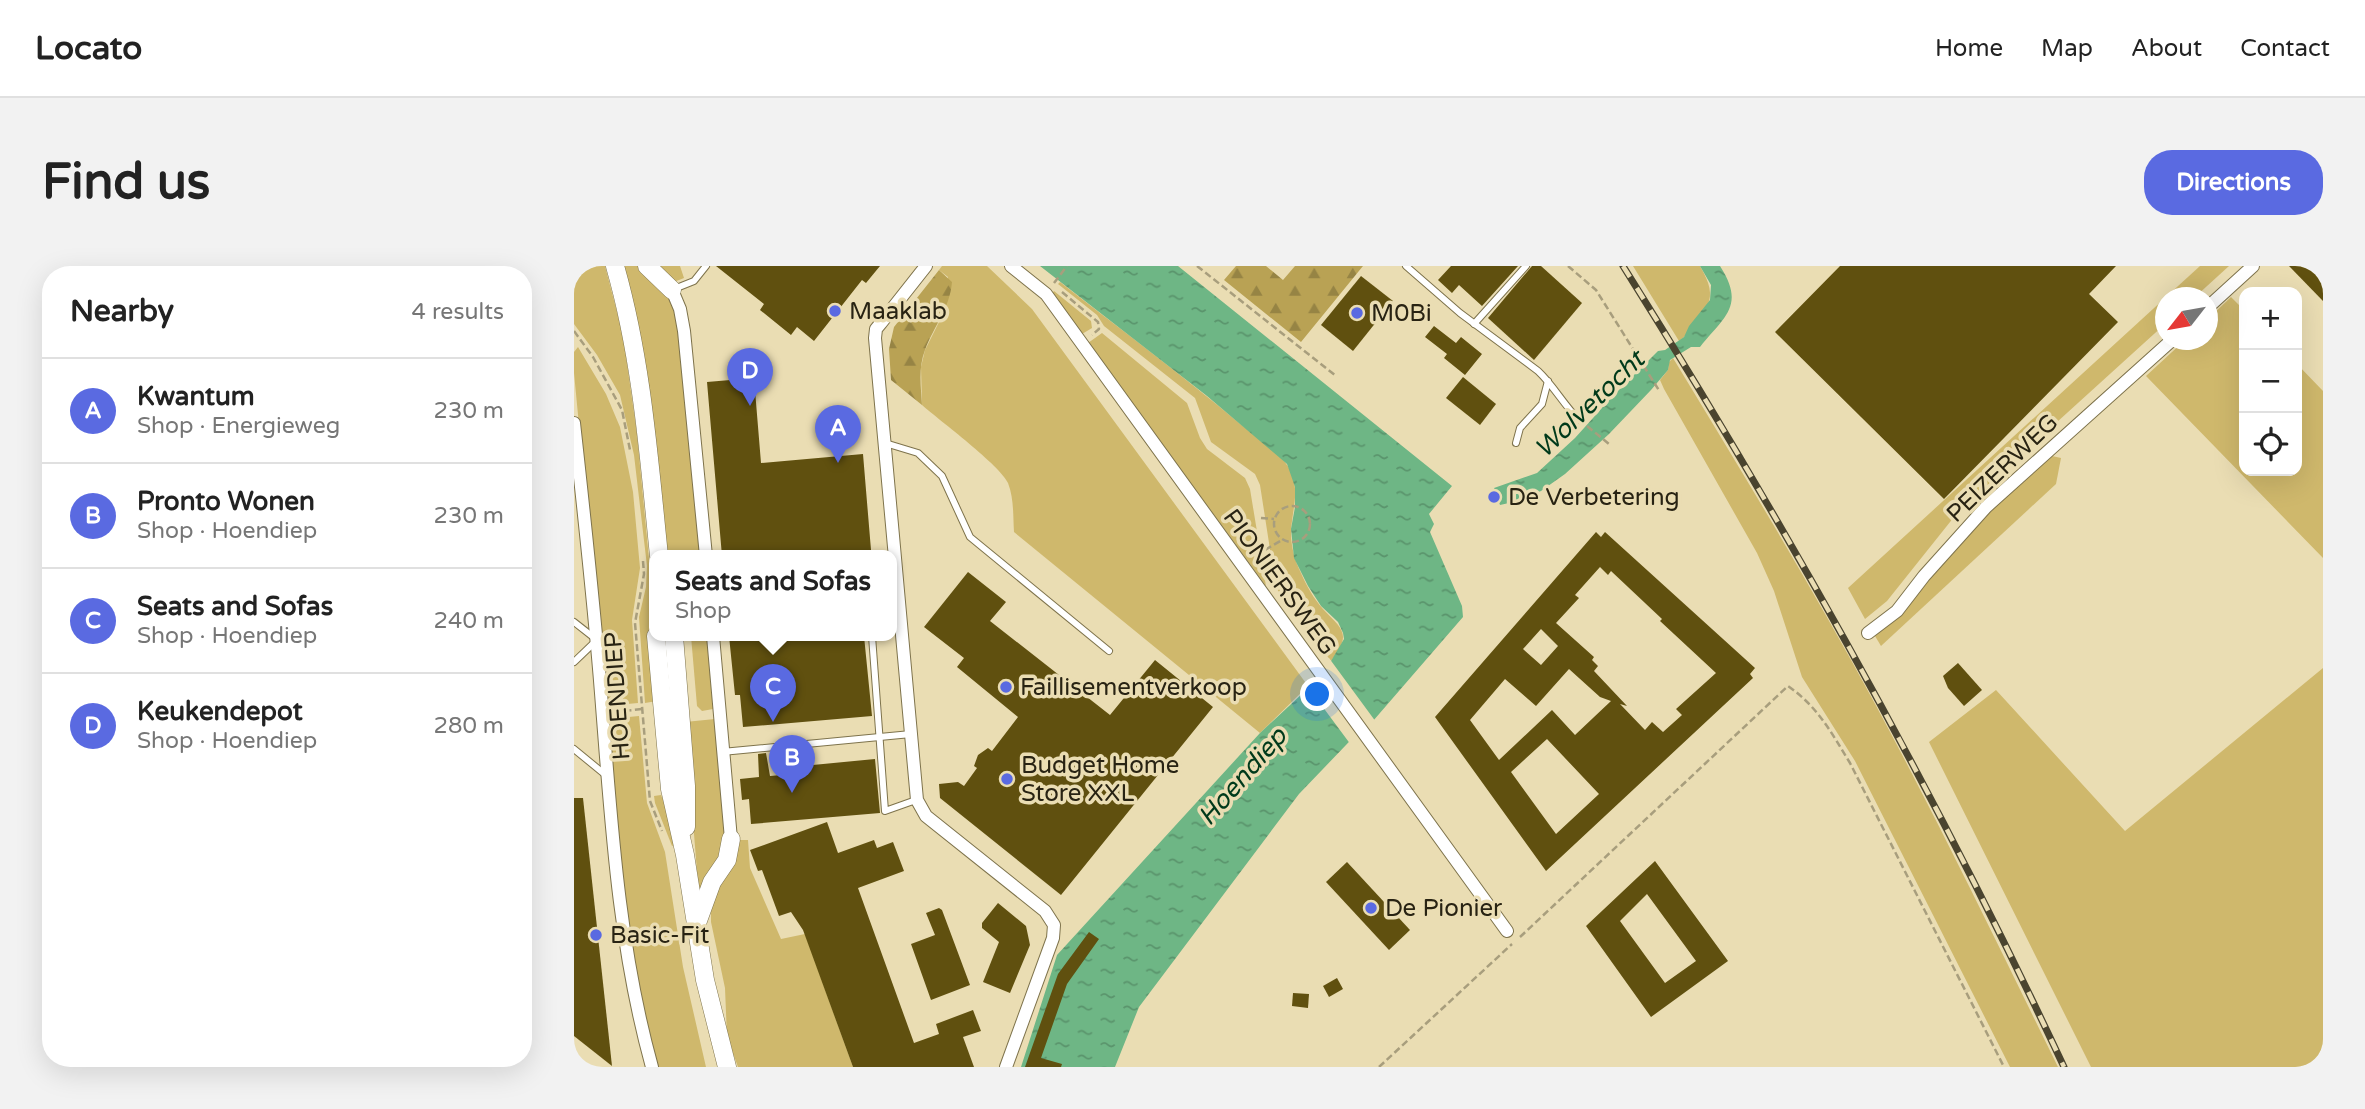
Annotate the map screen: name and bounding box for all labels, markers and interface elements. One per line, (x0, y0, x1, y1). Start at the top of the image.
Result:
text: Locato (35, 29, 142, 68)
text: Home (1935, 34, 2003, 63)
text: Map (2041, 34, 2093, 63)
text: About (2131, 34, 2202, 63)
text: Contact (2240, 34, 2330, 63)
button: Directions (2144, 150, 2323, 215)
text: Find us (42, 153, 210, 212)
north arrow (2155, 287, 2218, 350)
map controls (2239, 287, 2302, 476)
button: + (2239, 287, 2302, 350)
text: Nearby (70, 293, 174, 330)
place label: Maaklab (849, 297, 947, 326)
text: 4 results (411, 298, 504, 326)
place label: M0Bi (1371, 299, 1432, 328)
marker: Maaklab (827, 303, 843, 319)
marker: M0Bi (1349, 305, 1365, 321)
water label: Wolvetocht (1528, 342, 1653, 464)
pin: D (727, 348, 773, 406)
button: − (2239, 350, 2302, 413)
text: Kwantum (137, 381, 255, 412)
text: A (84, 397, 102, 425)
text: 230 m (434, 397, 504, 425)
pin: A (815, 405, 861, 463)
street label: PEIZERWEG (1941, 408, 2064, 529)
text: Shop · Energieweg (137, 412, 340, 440)
button: locate (2239, 413, 2302, 476)
place label: De Verbetering (1508, 483, 1680, 512)
text: Pronto Wonen (137, 486, 315, 517)
marker: De Verbetering (1486, 489, 1502, 505)
text: B (85, 502, 101, 530)
text: 230 m (434, 502, 504, 530)
street label: PIONIERSWEG (1217, 504, 1342, 661)
text: Shop · Hoendiep (137, 517, 317, 545)
popup (649, 550, 897, 641)
text: Seats and Sofas (675, 566, 871, 597)
text: Seats and Sofas (137, 591, 333, 622)
text: Shop (675, 597, 731, 625)
text: C (85, 607, 101, 635)
text: 240 m (434, 607, 504, 635)
text: Shop · Hoendiep (137, 622, 317, 650)
street label: HOENDIEP (599, 631, 636, 761)
pin: C (750, 664, 796, 722)
place label: Faillisementverkoop (1020, 673, 1247, 702)
your location (1300, 677, 1334, 711)
marker: Faillisementverkoop (998, 679, 1014, 695)
text: Keukendepot (137, 696, 303, 727)
text: D (84, 712, 102, 740)
text: 280 m (434, 712, 504, 740)
water label: Hoendiep (1191, 720, 1294, 832)
text: Shop · Hoendiep (137, 727, 317, 755)
pin: B (769, 735, 815, 793)
place label: Budget Home Store XXL (1021, 751, 1179, 808)
marker: Budget Home Store XXL (999, 771, 1015, 787)
place label: De Pionier (1385, 894, 1503, 923)
marker: De Pionier (1363, 900, 1379, 916)
place label: Basic-Fit (610, 921, 709, 950)
marker: Basic-Fit (588, 927, 604, 943)

